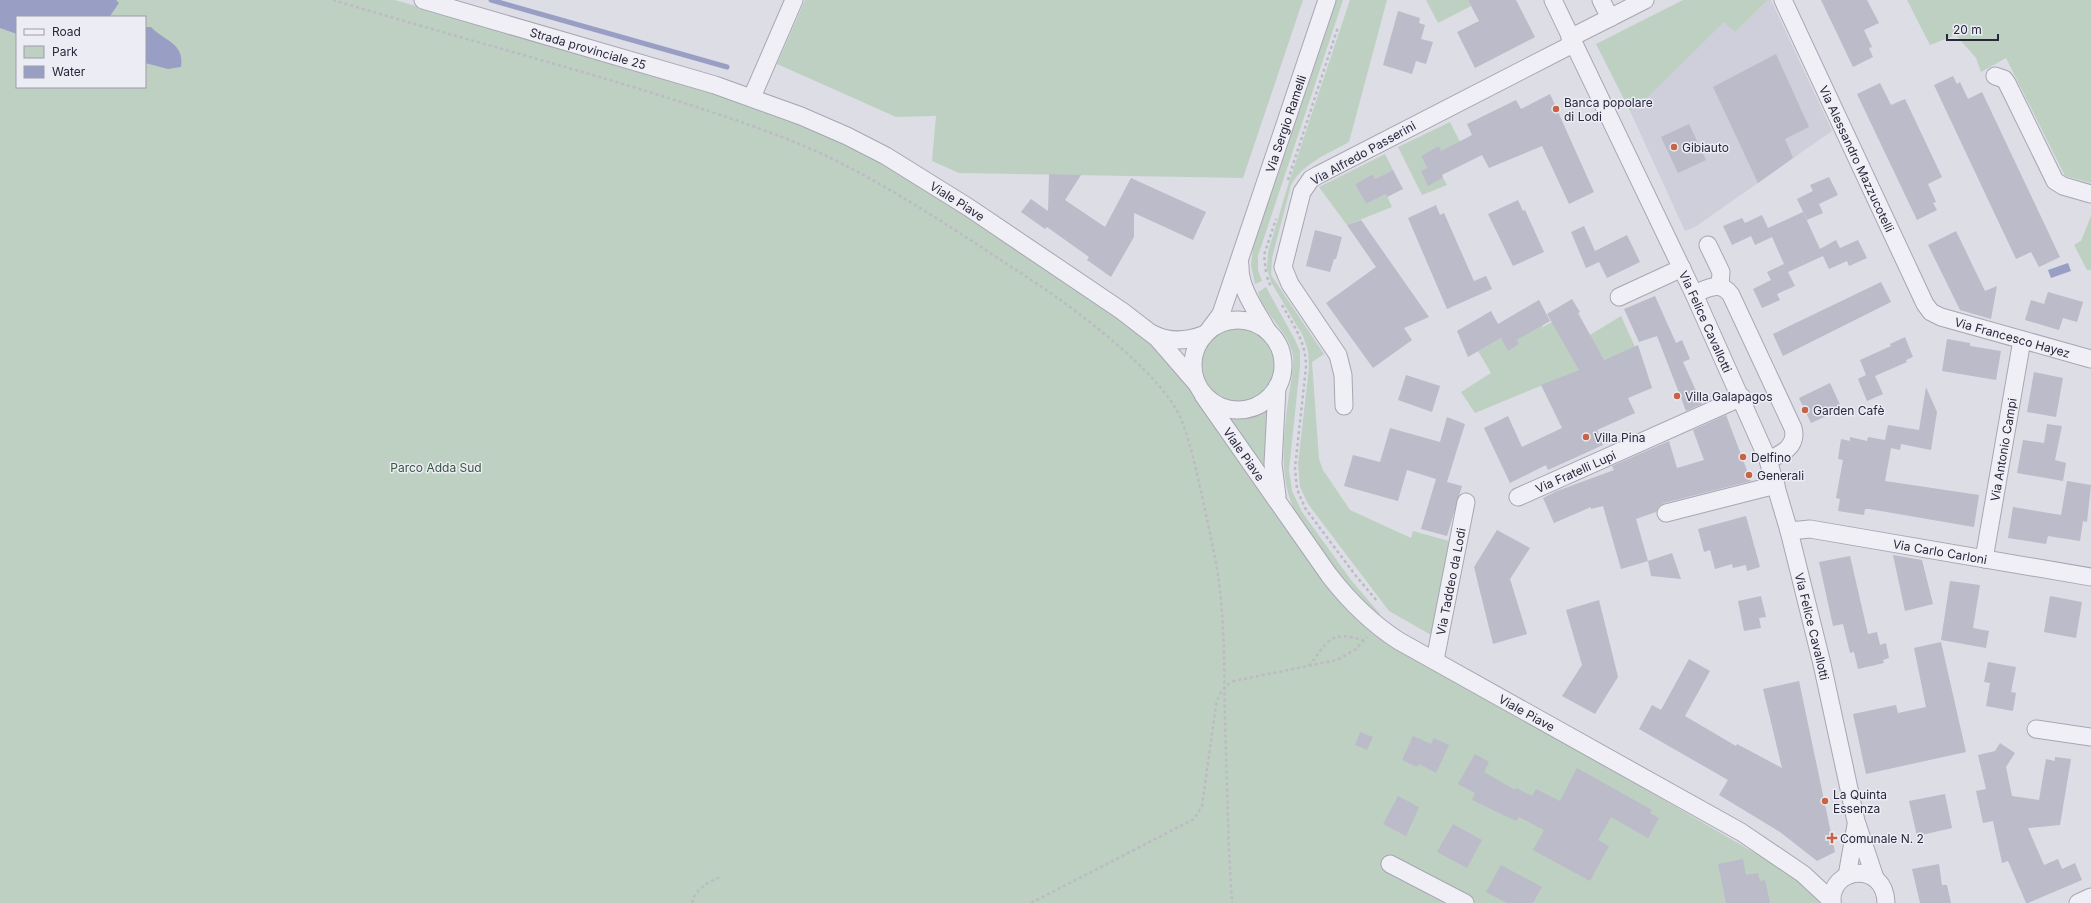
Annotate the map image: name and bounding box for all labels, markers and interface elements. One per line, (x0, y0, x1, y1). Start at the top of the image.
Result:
legend (16, 16, 146, 88)
scale bar (1947, 16, 1998, 42)
text: 20 m (1953, 22, 1982, 37)
text: Road (52, 24, 81, 39)
street label: Strada provinciale 25 (528, 24, 648, 72)
text: Park (52, 44, 78, 59)
text: Water (52, 64, 86, 79)
street label: Via Sergio Ramelli (1262, 73, 1309, 174)
street label: Via Alessandro Mazzucotelli (1816, 83, 1898, 234)
place label: Banca popolare di Lodi (1564, 95, 1653, 124)
marker: Banca popolare di Lodi (1551, 104, 1561, 114)
street label: Via Alfredo Passerini (1308, 118, 1418, 188)
place label: Gibiauto (1682, 140, 1729, 155)
marker: Gibiauto (1669, 142, 1679, 152)
street label: Viale Piave (928, 178, 988, 224)
street label: Via Felice Cavallotti (1676, 268, 1736, 375)
street label: Via Francesco Hayez (1953, 314, 2072, 360)
place label: Villa Galapagos (1685, 389, 1773, 404)
marker: Villa Galapagos (1672, 391, 1682, 401)
street label: Via Antonio Campi (1987, 397, 2019, 502)
place label: Garden Cafè (1813, 403, 1884, 418)
marker: Garden Cafè (1800, 405, 1810, 415)
street label: Viale Piave (1220, 424, 1268, 484)
place label: Villa Pina (1594, 430, 1646, 445)
marker: Villa Pina (1581, 432, 1591, 442)
street label: Via Fratelli Lupi (1533, 447, 1618, 496)
place label: Delfino (1751, 450, 1791, 465)
marker: Delfino (1738, 452, 1748, 462)
park label: Parco Adda Sud (390, 460, 482, 475)
place label: Generali (1757, 468, 1804, 483)
marker: Generali (1744, 470, 1754, 480)
street label: Via Taddeo da Lodi (1433, 526, 1468, 636)
street label: Via Carlo Carloni (1892, 536, 1988, 567)
street label: Via Felice Cavallotti (1792, 571, 1833, 682)
street label: Viale Piave (1496, 691, 1558, 734)
place label: La Quinta Essenza (1833, 787, 1887, 816)
marker: La Quinta Essenza (1820, 796, 1830, 806)
place label: Comunale N. 2 (1840, 831, 1924, 846)
marker: Comunale N. 2 (1827, 833, 1837, 843)

